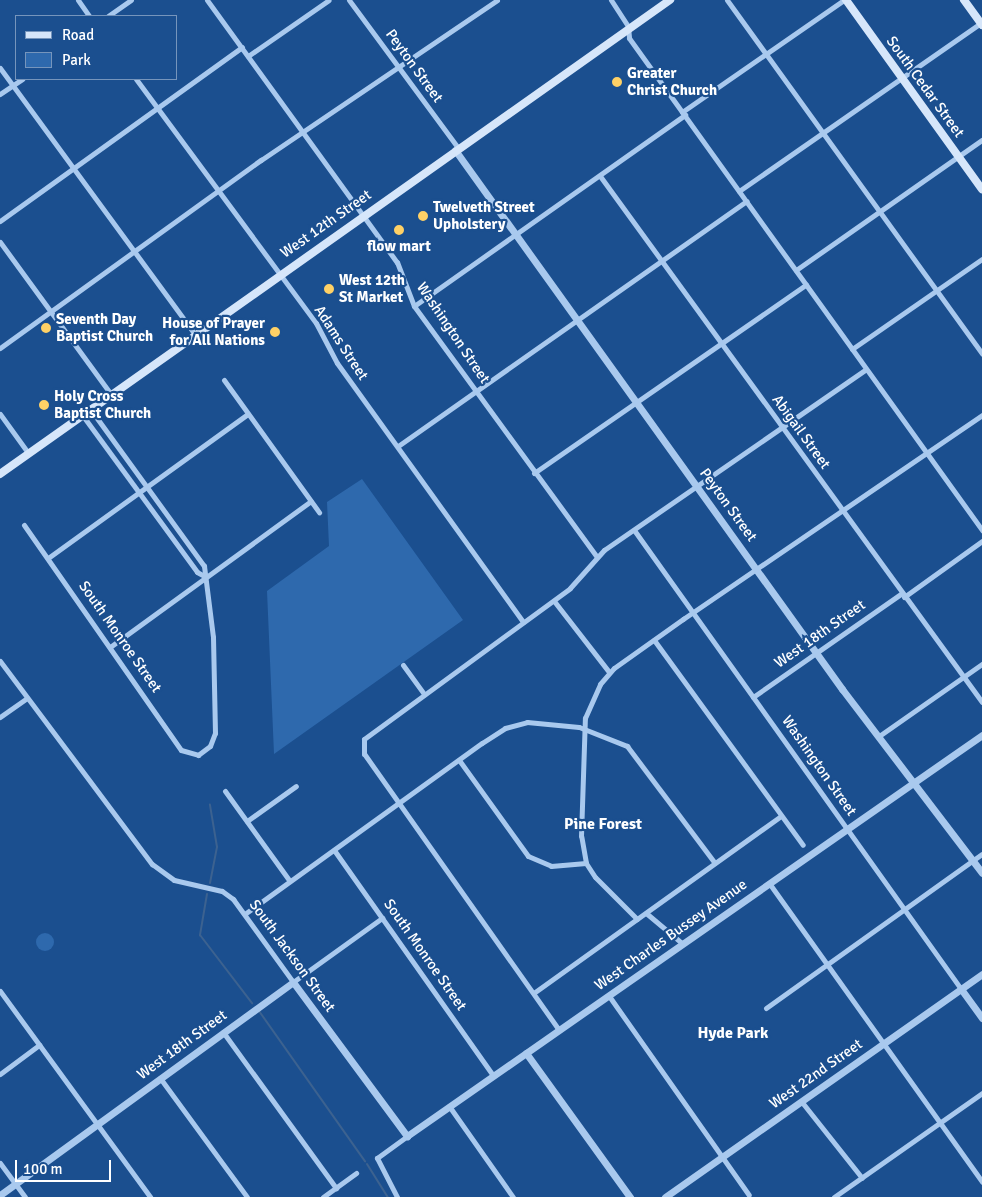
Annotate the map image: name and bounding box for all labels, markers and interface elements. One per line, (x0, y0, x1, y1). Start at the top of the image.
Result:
legend (15, 15, 178, 80)
text: Road (62, 26, 94, 44)
street label: Peyton Street (381, 26, 447, 106)
street label: South Cedar Street (882, 33, 968, 141)
text: Park (62, 51, 91, 69)
place label: Greater Christ Church (627, 64, 717, 99)
marker: Greater Christ Church (611, 76, 623, 88)
street label: West 12th Street (277, 186, 375, 262)
place label: Twelveth Street Upholstery (433, 198, 535, 233)
marker: Twelveth Street Upholstery (417, 210, 429, 222)
marker: flow mart (393, 224, 405, 236)
place label: flow mart (367, 238, 431, 256)
place label: West 12th St Market (339, 271, 405, 306)
street label: Washington Street (412, 279, 494, 387)
marker: West 12th St Market (323, 283, 335, 295)
street label: Adams Street (310, 302, 372, 384)
place label: Seventh Day Baptist Church (56, 310, 153, 345)
place label: House of Prayer for All Nations (162, 314, 265, 349)
marker: Seventh Day Baptist Church (40, 322, 52, 334)
marker: House of Prayer for All Nations (269, 326, 281, 338)
place label: Holy Cross Baptist Church (54, 387, 151, 422)
street label: Abigail Street (768, 391, 834, 473)
marker: Holy Cross Baptist Church (38, 399, 50, 411)
street label: Peyton Street (695, 465, 761, 545)
street label: South Monroe Street (75, 578, 165, 696)
street label: West 18th Street (771, 596, 869, 672)
street label: Washington Street (778, 712, 860, 820)
district label: Pine Forest (564, 814, 642, 834)
street label: West Charles Bussey Avenue (591, 876, 751, 994)
street label: South Jackson Street (245, 896, 339, 1016)
street label: South Monroe Street (380, 896, 470, 1014)
street label: West 18th Street (134, 1006, 230, 1084)
district label: Hyde Park (698, 1023, 768, 1043)
street label: West 22nd Street (766, 1035, 866, 1113)
scale bar (18, 1150, 114, 1182)
text: 100 m (23, 1160, 63, 1178)

